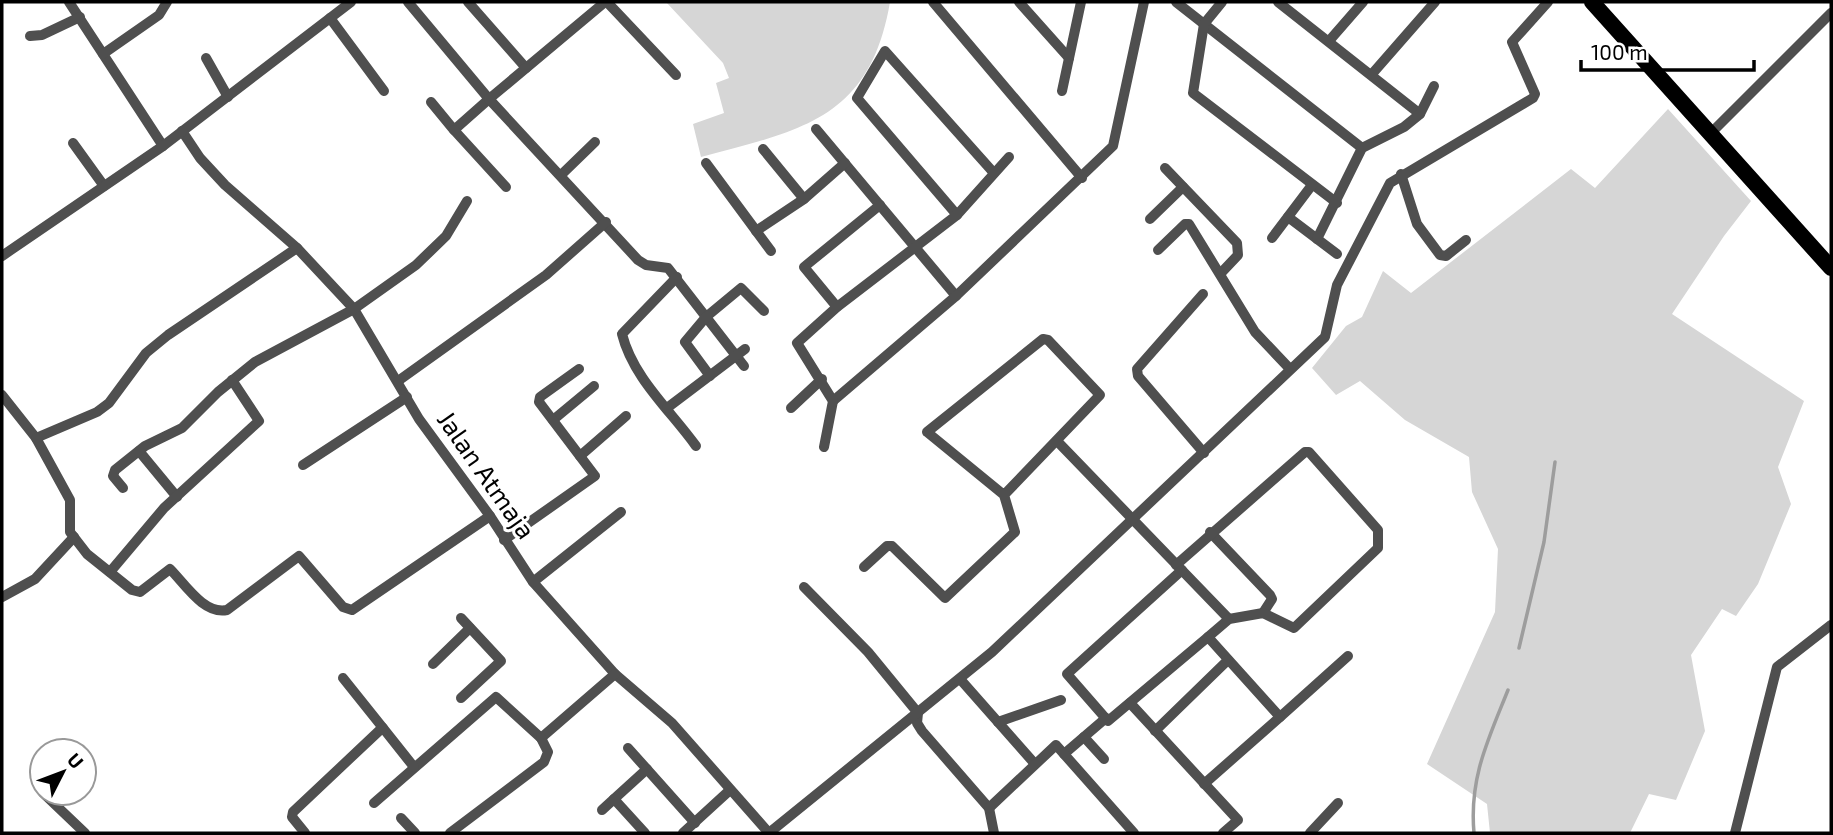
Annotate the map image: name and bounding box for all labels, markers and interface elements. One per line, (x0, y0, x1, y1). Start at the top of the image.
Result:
scale bar (1581, 28, 1754, 72)
text: 100 m (1591, 39, 1648, 64)
street label: Jalan Atmaja (432, 404, 543, 544)
north arrow (28, 737, 98, 807)
text: U (63, 748, 89, 773)

